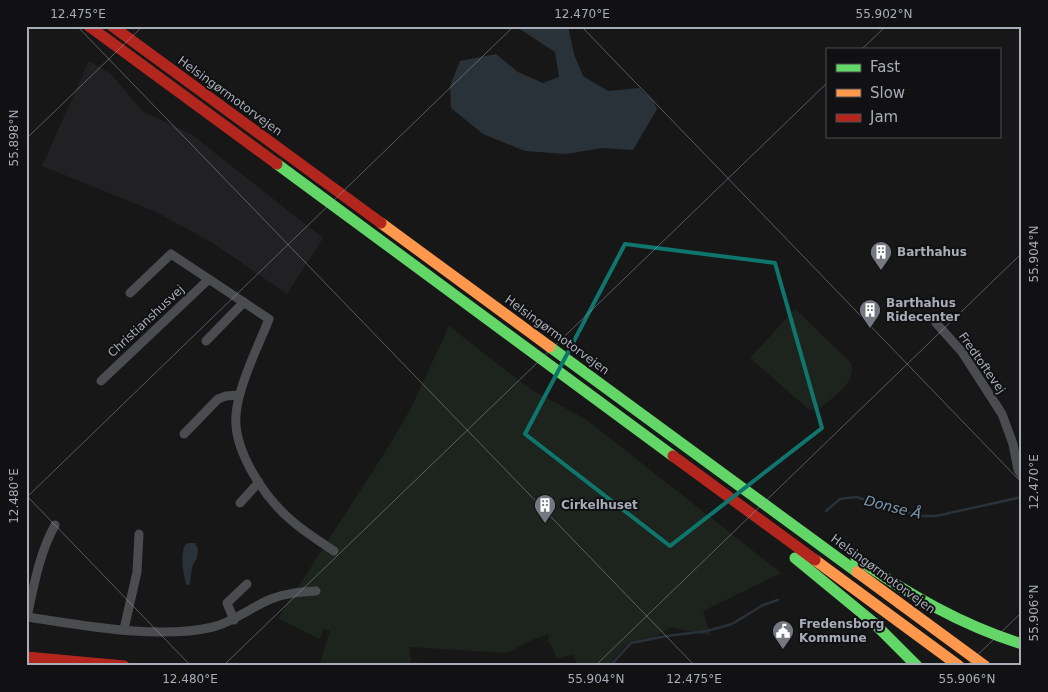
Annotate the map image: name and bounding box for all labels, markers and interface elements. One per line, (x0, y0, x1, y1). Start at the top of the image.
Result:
text: 12.475°E (50, 7, 106, 21)
text: 12.470°E (554, 7, 610, 21)
text: 55.902°N (856, 7, 912, 21)
legend (826, 48, 1000, 138)
street label: Helsingørmotorvejen (175, 53, 285, 139)
text: Fast (870, 58, 900, 76)
text: Slow (870, 84, 905, 102)
text: Jam (869, 108, 898, 126)
text: 55.898°N (7, 110, 21, 166)
text: 55.904°N (1027, 226, 1041, 282)
building icon: Barthahus (869, 240, 893, 271)
place label: Barthahus (897, 245, 967, 259)
street label: Christianshusvej (105, 282, 187, 360)
street label: Helsingørmotorvejen (502, 292, 612, 378)
place label: Barthahus Ridecenter (886, 296, 960, 324)
building icon: Barthahus Ridecenter (858, 298, 882, 329)
street label: Fredtoftevej (956, 330, 1008, 396)
text: 12.470°E (1027, 454, 1041, 510)
text: 12.480°E (7, 468, 21, 524)
water label: Donse Å (863, 492, 923, 522)
building icon: Cirkelhuset (533, 493, 557, 524)
place label: Cirkelhuset (561, 498, 638, 512)
street label: Helsingørmotorvejen (828, 531, 938, 617)
text: 55.906°N (1027, 585, 1041, 641)
place label: Fredensborg Kommune (799, 617, 884, 645)
public building icon: Fredensborg Kommune (771, 619, 795, 650)
text: 12.480°E (162, 672, 218, 686)
text: 55.904°N (568, 672, 624, 686)
text: 12.475°E (666, 672, 722, 686)
text: 55.906°N (939, 672, 995, 686)

